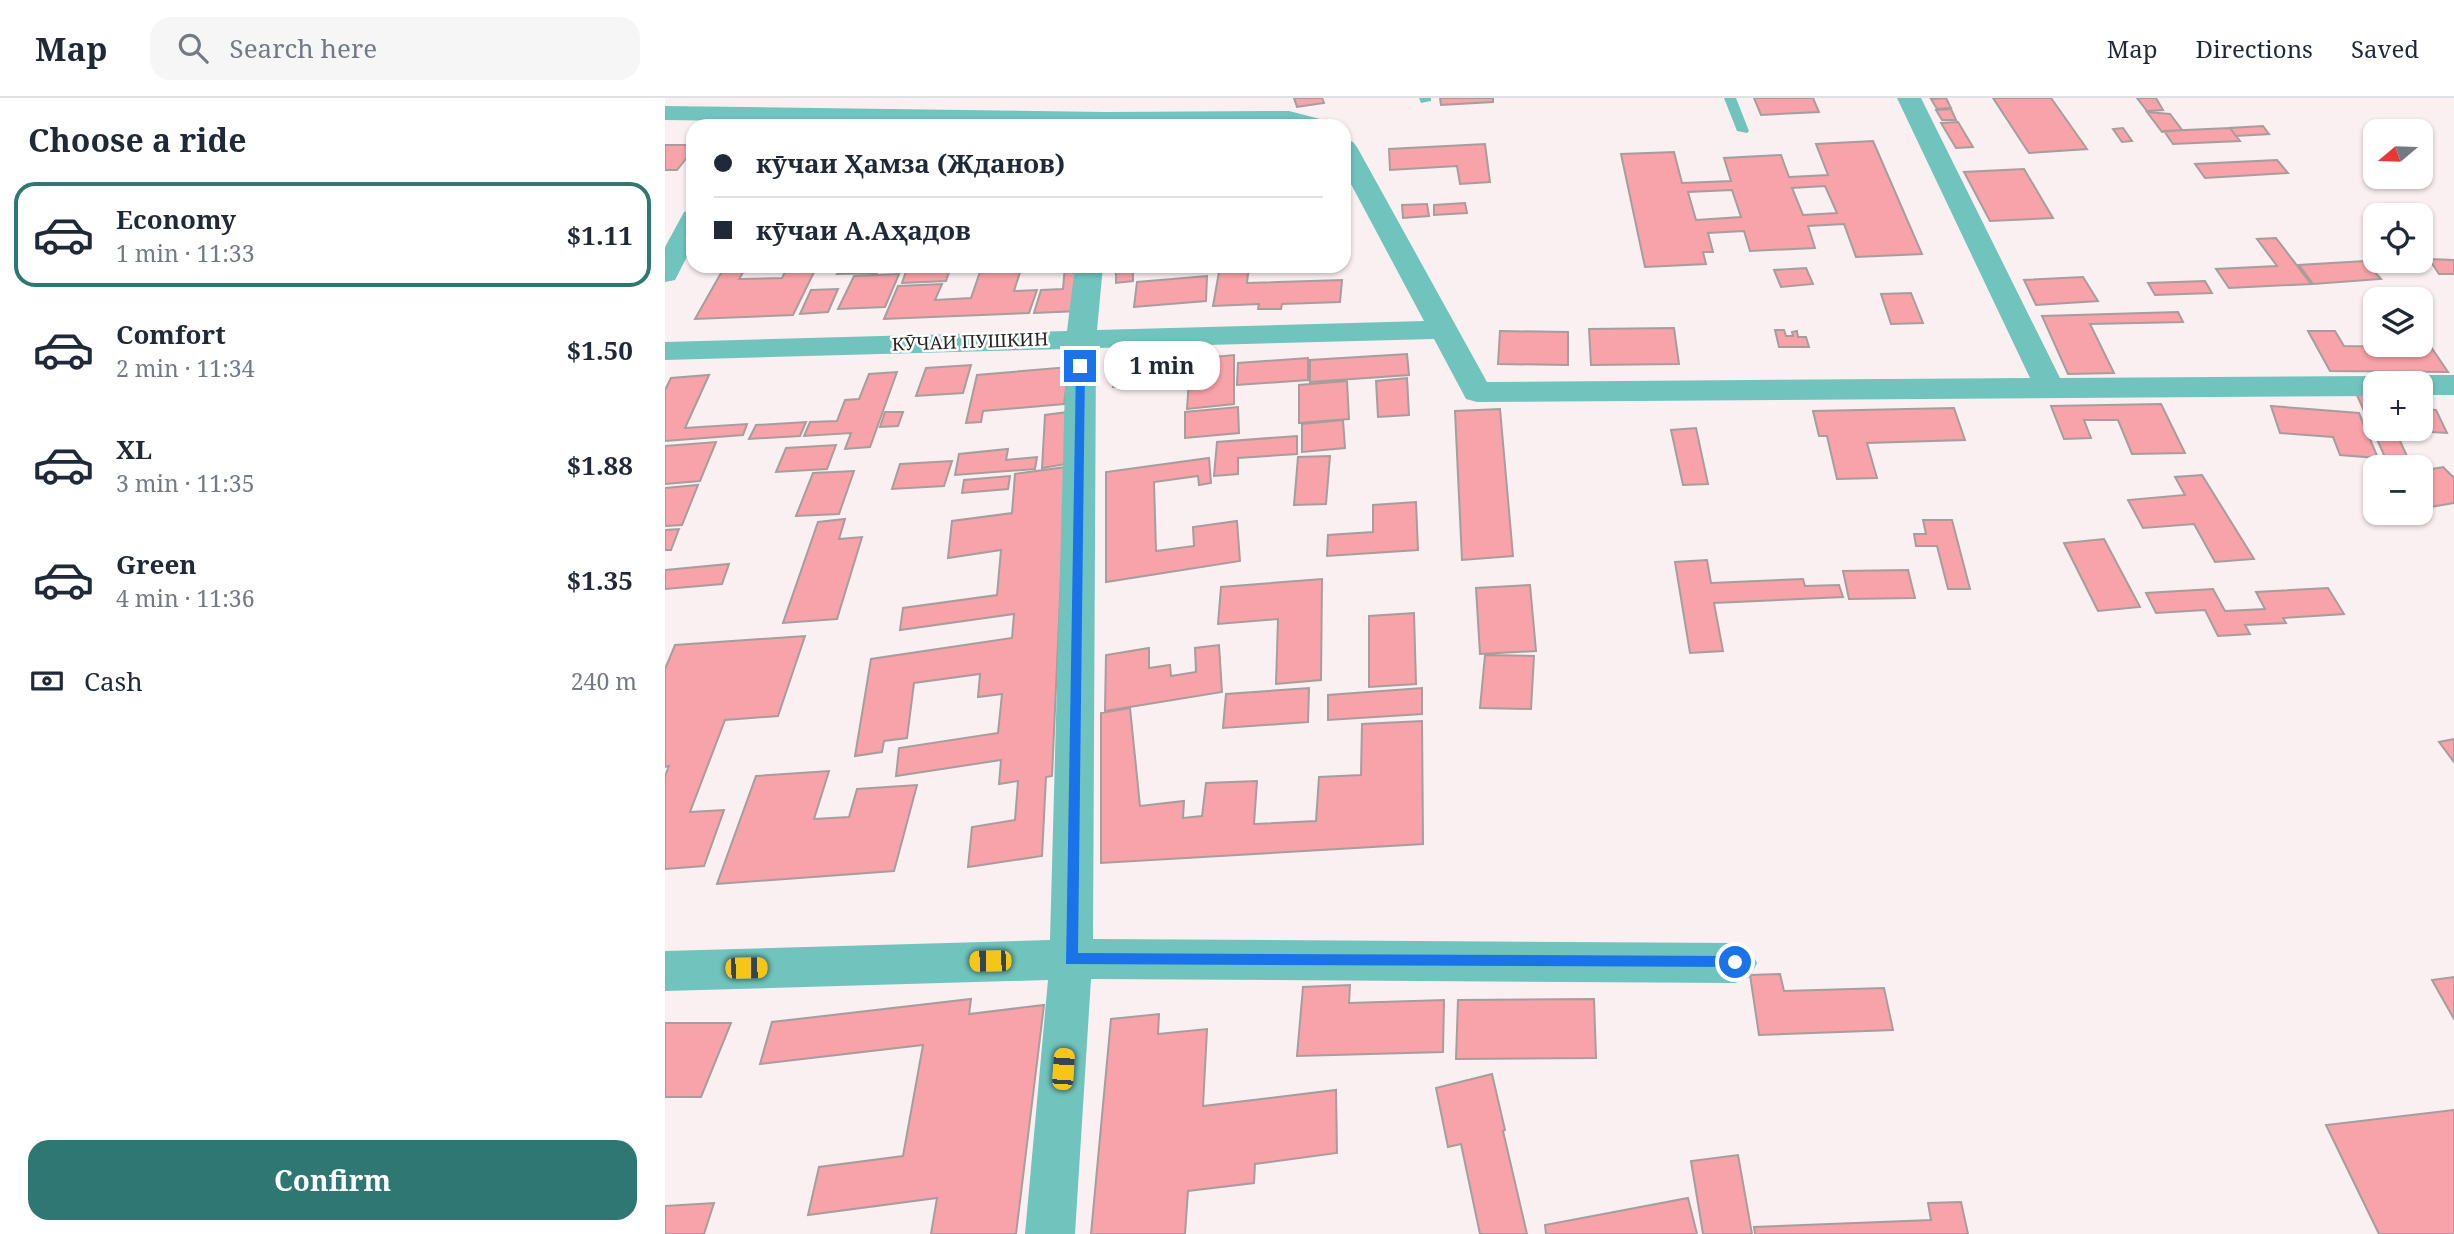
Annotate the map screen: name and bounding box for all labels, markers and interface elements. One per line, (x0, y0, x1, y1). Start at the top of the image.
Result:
search box (150, 17, 640, 80)
text: Map (35, 26, 108, 71)
icon: search (174, 29, 212, 67)
text: Search here (230, 30, 377, 66)
text: Map (2107, 32, 2158, 65)
text: Directions (2196, 32, 2313, 65)
text: Saved (2351, 32, 2419, 65)
text: Choose a ride (28, 118, 247, 161)
north arrow (2363, 119, 2433, 189)
map controls (2363, 119, 2433, 525)
text: кӯчаи Ҳамза (Жданов) (756, 145, 1065, 181)
text: Economy (116, 201, 236, 237)
icon: car (32, 203, 95, 266)
button: locate (2363, 203, 2433, 273)
text: кӯчаи А.Аҳадов (756, 212, 971, 248)
text: $1.11 (567, 217, 633, 253)
text: 1 min · 11:33 (116, 237, 254, 269)
button: layers (2363, 287, 2433, 357)
text: Comfort (116, 316, 226, 352)
icon: car (32, 318, 95, 381)
street label: КӮЧАИ ПУШКИН (891, 326, 1049, 356)
text: $1.50 (567, 332, 633, 368)
callout: 1 min (1105, 342, 1220, 390)
text: 1 min (1129, 349, 1195, 381)
route end (1064, 350, 1096, 382)
text: 2 min · 11:34 (116, 352, 254, 384)
button: + (2363, 371, 2433, 441)
text: XL (116, 431, 152, 467)
icon: car (32, 433, 95, 496)
text: $1.88 (567, 447, 633, 483)
button: − (2363, 455, 2433, 525)
text: 3 min · 11:35 (116, 467, 254, 499)
text: Green (116, 546, 197, 582)
icon: car (32, 548, 95, 611)
text: $1.35 (567, 562, 633, 598)
text: 4 min · 11:36 (116, 582, 254, 614)
icon: cash (28, 662, 66, 700)
text: Cash (84, 663, 143, 699)
text: 240 m (571, 665, 637, 697)
route start (1719, 946, 1751, 978)
car (969, 950, 1012, 972)
car (725, 957, 768, 979)
car (1052, 1047, 1075, 1091)
button: Confirm (28, 1140, 637, 1220)

